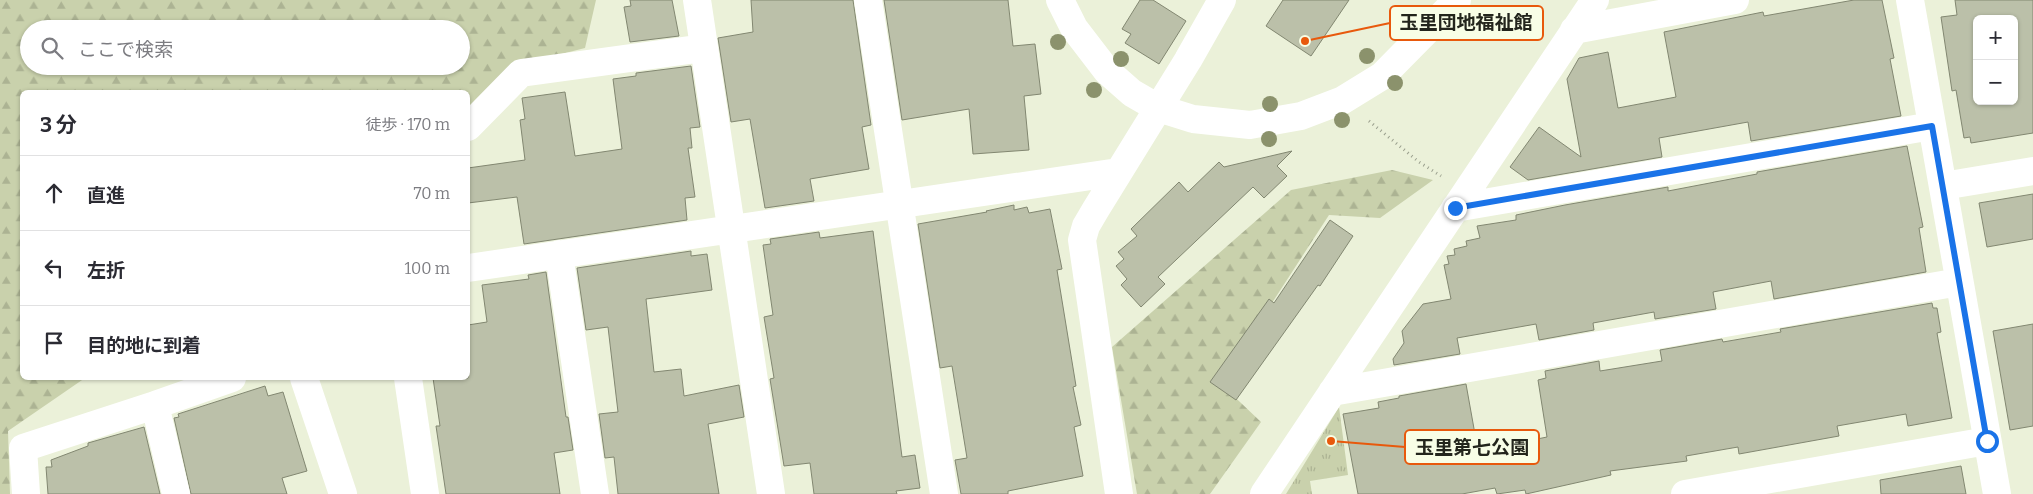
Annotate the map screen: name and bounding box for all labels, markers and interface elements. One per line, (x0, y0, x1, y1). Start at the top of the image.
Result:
callout: 玉里団地福祉館 (1390, 6, 1543, 40)
text: 玉里団地福祉館 (1399, 11, 1533, 34)
map controls (1973, 15, 2018, 105)
button: + (1973, 15, 2018, 60)
search box (20, 20, 470, 75)
icon: search (38, 34, 66, 62)
text: ここで検索 (78, 38, 173, 61)
button: − (1973, 60, 2018, 105)
text: 3 分 (40, 112, 77, 138)
text: 徒歩 · 170 m (365, 115, 450, 134)
icon: ahead (40, 179, 68, 207)
text: 直進 (87, 184, 125, 207)
text: 70 m (414, 184, 450, 203)
route end (1444, 197, 1467, 220)
icon: left (40, 254, 68, 282)
text: 左折 (87, 259, 125, 282)
text: 100 m (405, 259, 450, 278)
icon: arrive (40, 329, 68, 357)
text: 目的地に到着 (87, 334, 201, 357)
callout: 玉里第七公園 (1405, 430, 1539, 464)
route start (1976, 430, 1999, 453)
text: 玉里第七公園 (1415, 436, 1529, 459)

